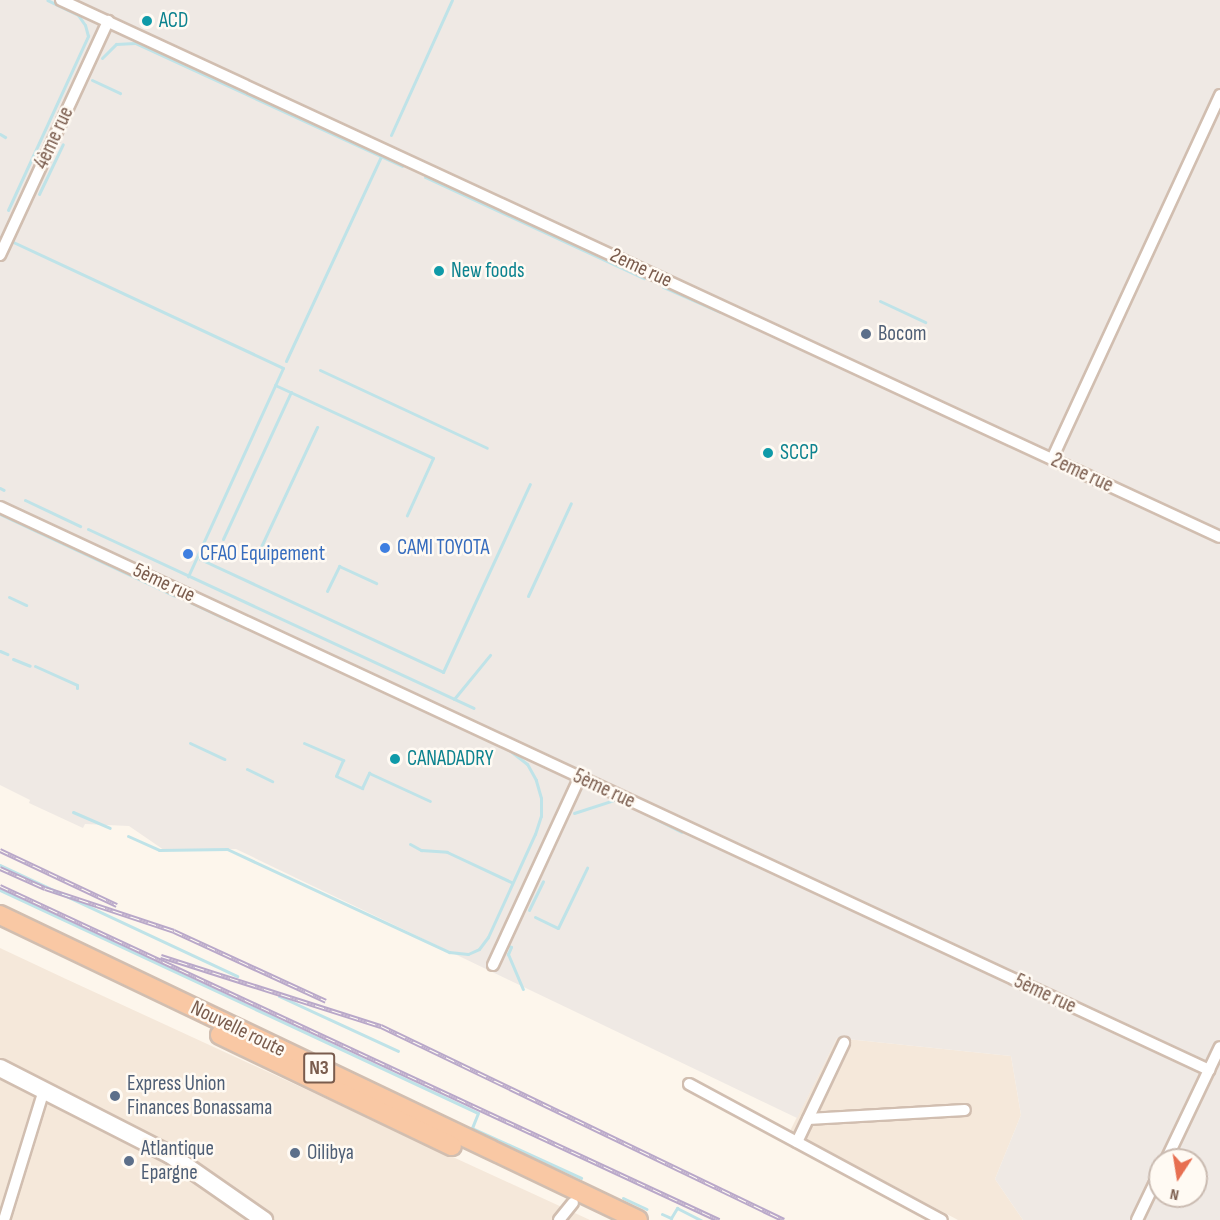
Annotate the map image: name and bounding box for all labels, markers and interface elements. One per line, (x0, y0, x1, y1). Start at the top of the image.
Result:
place label: ACD (159, 8, 188, 34)
marker: ACD (140, 14, 154, 28)
street label: 4ème rue (29, 103, 79, 173)
street label: 2eme rue (606, 243, 676, 293)
place label: New foods (451, 258, 525, 284)
marker: New foods (432, 264, 446, 278)
place label: Bocom (878, 321, 927, 347)
marker: Bocom (859, 327, 873, 341)
place label: SCCP (780, 440, 818, 466)
marker: SCCP (761, 446, 775, 460)
street label: 2eme rue (1047, 448, 1117, 498)
place label: CAMI TOYOTA (397, 535, 489, 561)
place label: CFAO Equipement (200, 541, 325, 567)
marker: CAMI TOYOTA (378, 541, 392, 555)
marker: CFAO Equipement (181, 547, 195, 561)
street label: 5ème rue (129, 558, 199, 608)
place label: CANADADRY (407, 746, 493, 772)
marker: CANADADRY (388, 752, 402, 766)
street label: 5ème rue (569, 764, 639, 814)
street label: 5ème rue (1010, 969, 1080, 1019)
street label: Nouvelle route (187, 995, 289, 1063)
road number: N3 (302, 1051, 336, 1085)
place label: Express Union Finances Bonassama (127, 1071, 272, 1121)
marker: Express Union Finances Bonassama (108, 1089, 122, 1103)
place label: Atlantique Epargne (141, 1136, 214, 1186)
place label: Oilibya (307, 1140, 354, 1166)
marker: Oilibya (288, 1146, 302, 1160)
north arrow (1148, 1148, 1208, 1208)
marker: Atlantique Epargne (122, 1154, 136, 1168)
text: N (1168, 1184, 1181, 1204)

